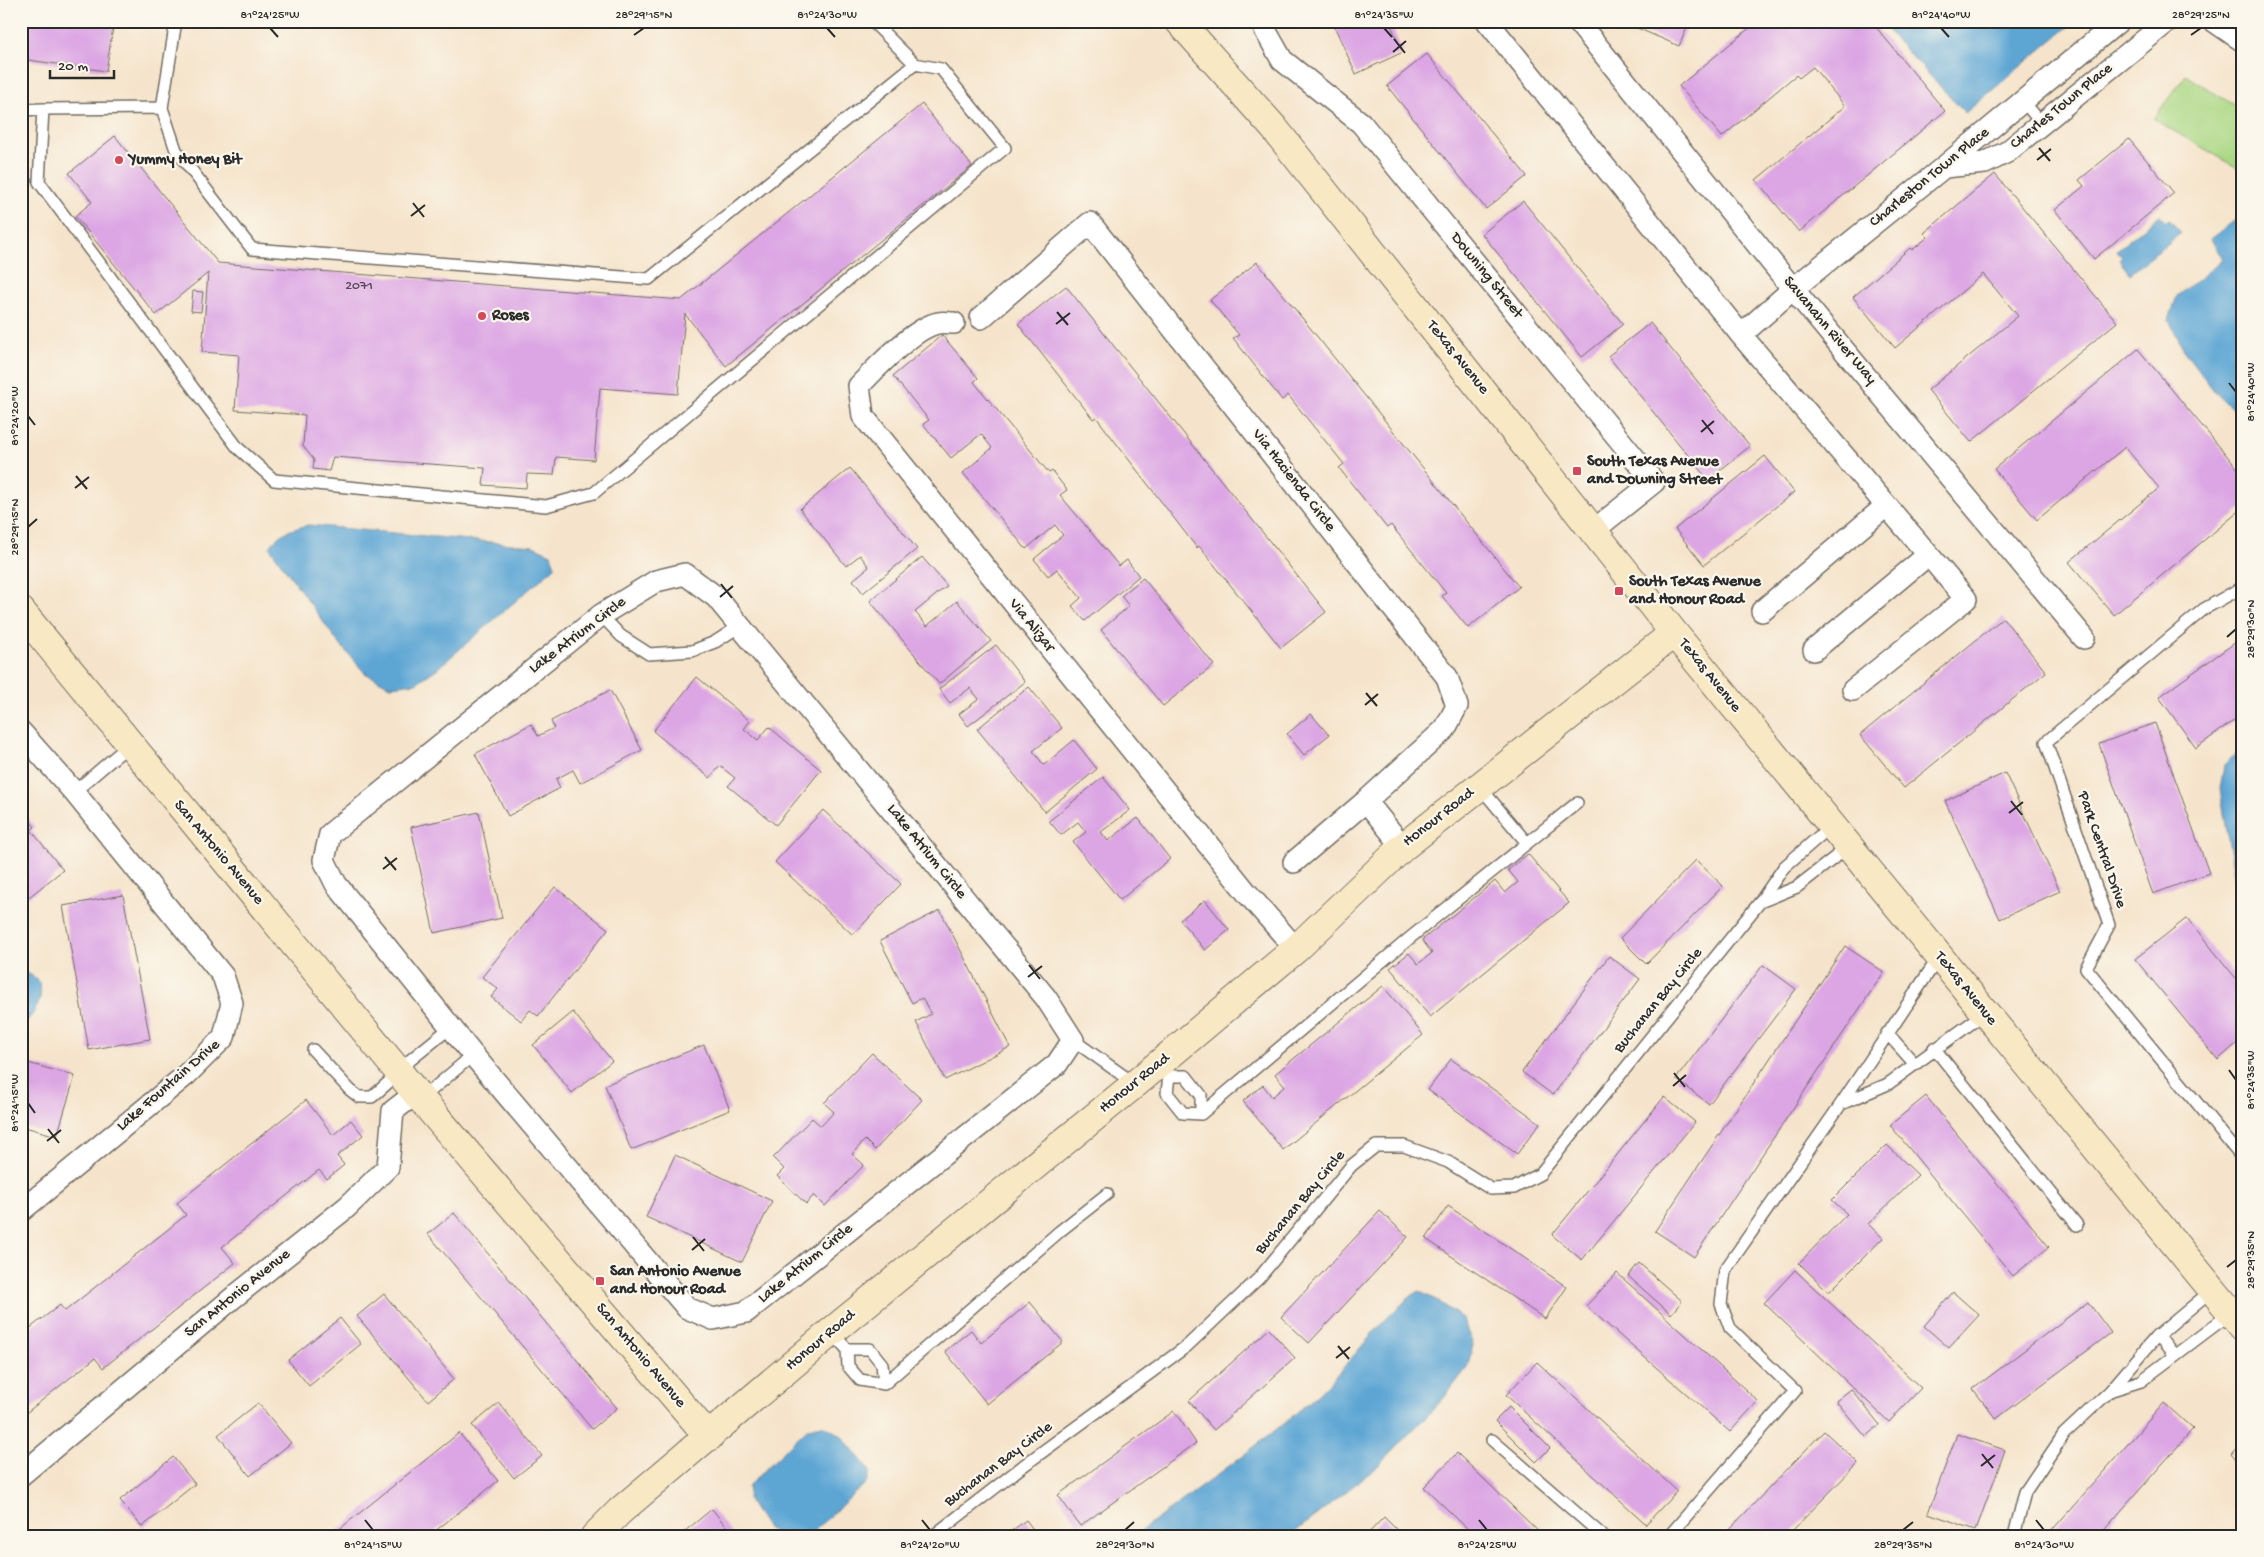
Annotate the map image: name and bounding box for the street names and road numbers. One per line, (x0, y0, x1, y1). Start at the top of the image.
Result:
street label: Charles Town Place (2007, 59, 2118, 154)
street label: Charleston Town Place (1866, 123, 1994, 232)
street label: Downing Street (1445, 228, 1527, 324)
street label: Savanahn River Way (1778, 273, 1880, 389)
street label: Texas Avenue (1421, 316, 1493, 399)
street label: Via Hacienda Circle (1246, 425, 1339, 537)
street label: Lake Atrium Circle (526, 593, 631, 679)
street label: Via Alizar (1003, 595, 1059, 658)
street label: Texas Avenue (1673, 634, 1745, 717)
street label: Honour Road (1400, 783, 1480, 852)
street label: Park Central Drive (2072, 788, 2130, 912)
street label: San Antonio Avenue (169, 797, 268, 910)
street label: Lake Atrium Circle (882, 801, 971, 904)
street label: Buchanan Bay Circle (1610, 944, 1708, 1058)
street label: Texas Avenue (1929, 947, 2001, 1030)
street label: Lake Fountain Drive (113, 1035, 225, 1136)
street label: Honour Road (1096, 1049, 1175, 1118)
street label: Buchanan Bay Circle (1251, 1146, 1351, 1260)
street label: Lake Atrium Circle (755, 1219, 858, 1308)
street label: San Antonio Avenue (181, 1245, 295, 1343)
street label: San Antonio Avenue (591, 1300, 690, 1413)
street label: Honour Road (782, 1305, 861, 1376)
street label: Buchanan Bay Circle (940, 1418, 1057, 1512)

